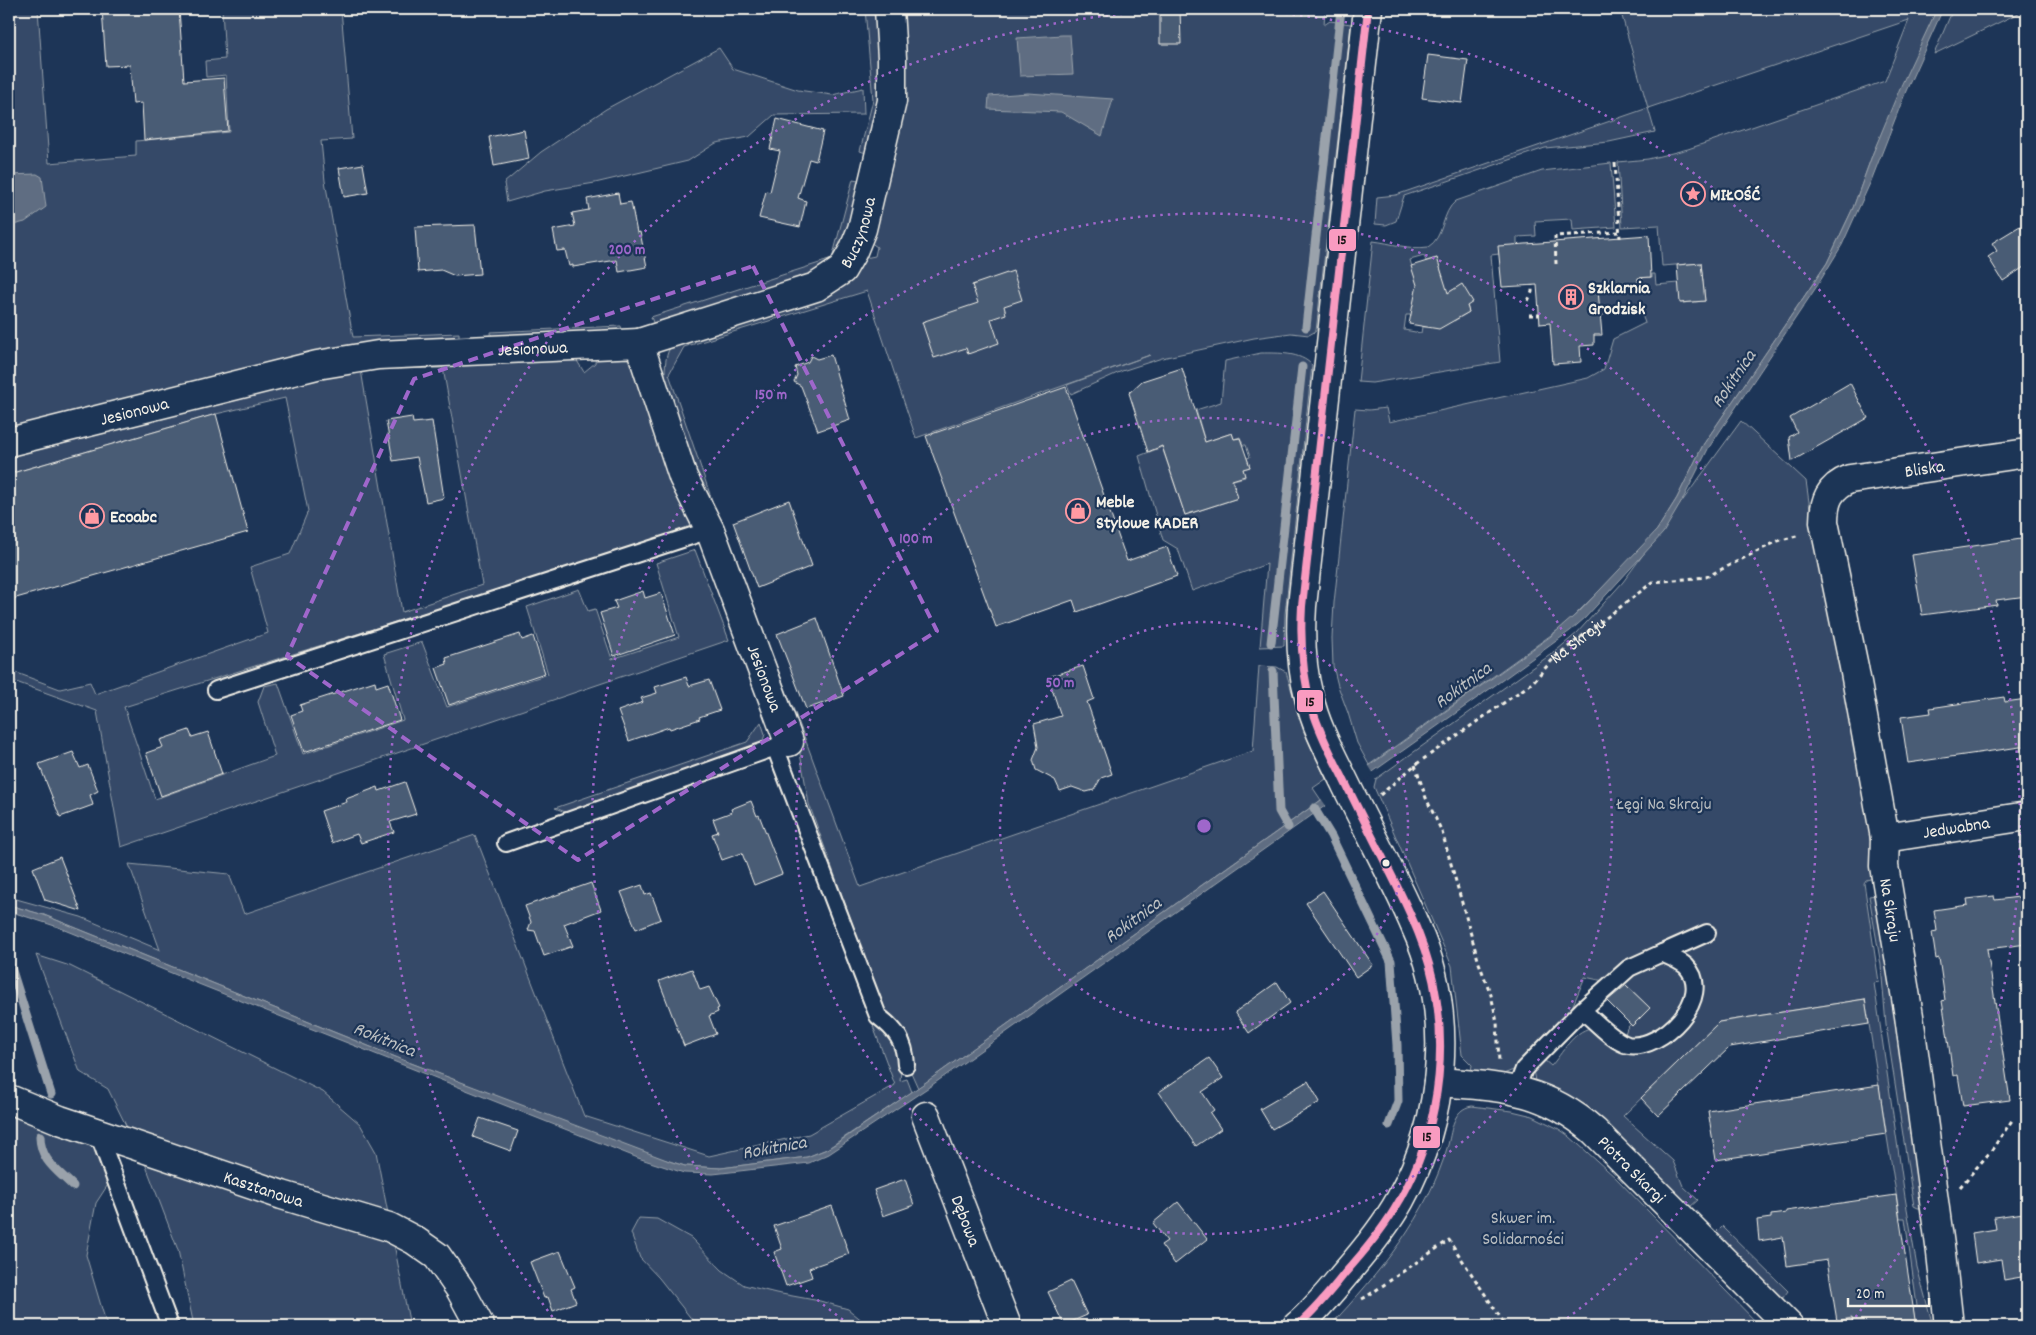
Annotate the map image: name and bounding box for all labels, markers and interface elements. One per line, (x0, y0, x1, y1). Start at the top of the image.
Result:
place icon: MIŁOŚĆ (1680, 181, 1706, 207)
place label: MIŁOŚĆ (1710, 184, 1760, 209)
street label: Buczynowa (835, 194, 884, 274)
line badge: 15 (1328, 228, 1357, 252)
text: 15 (1337, 231, 1347, 251)
text: 200 m (609, 240, 645, 262)
place label: Szklarnia Grodzisk (1588, 277, 1650, 323)
building icon: Szklarnia Grodzisk (1558, 284, 1584, 310)
street label: Jesionowa (497, 336, 569, 364)
water label: Rokitnica (1706, 345, 1765, 414)
text: 150 m (755, 385, 787, 407)
street label: Jesionowa (98, 392, 172, 434)
street label: Bliska (1903, 455, 1947, 486)
place label: Meble Stylowe KADER (1096, 491, 1198, 537)
shop icon: Meble Stylowe KADER (1065, 498, 1091, 524)
shop icon: Ecoabc (79, 503, 105, 529)
place label: Ecoabc (110, 506, 157, 531)
text: 100 m (899, 529, 933, 551)
street label: Na Skraju (1546, 612, 1612, 671)
street label: Jesionowa (739, 642, 787, 716)
water label: Rokitnica (1430, 656, 1499, 717)
text: 50 m (1046, 673, 1074, 695)
line badge: 15 (1296, 689, 1324, 713)
text: 15 (1305, 693, 1315, 713)
park label: Łęgi Na Skraju (1615, 793, 1712, 818)
street label: Jedwabna (1921, 812, 1992, 847)
centre of rings (1195, 817, 1213, 835)
unlabelled marker (1381, 858, 1391, 868)
street label: Na Skraju (1871, 877, 1906, 944)
water label: Rokitnica (1100, 891, 1169, 952)
water label: Rokitnica (349, 1017, 420, 1066)
line badge: 15 (1412, 1125, 1441, 1149)
text: 15 (1422, 1128, 1432, 1148)
water label: Rokitnica (740, 1130, 810, 1168)
street label: Piotra Skargi (1591, 1131, 1670, 1210)
street label: Kasztanowa (220, 1166, 306, 1216)
street label: Dębowa (943, 1192, 985, 1251)
park label: Skwer im. Solidarności (1482, 1207, 1564, 1253)
scale bar (1848, 1275, 1930, 1307)
text: 20 m (1856, 1284, 1884, 1306)

